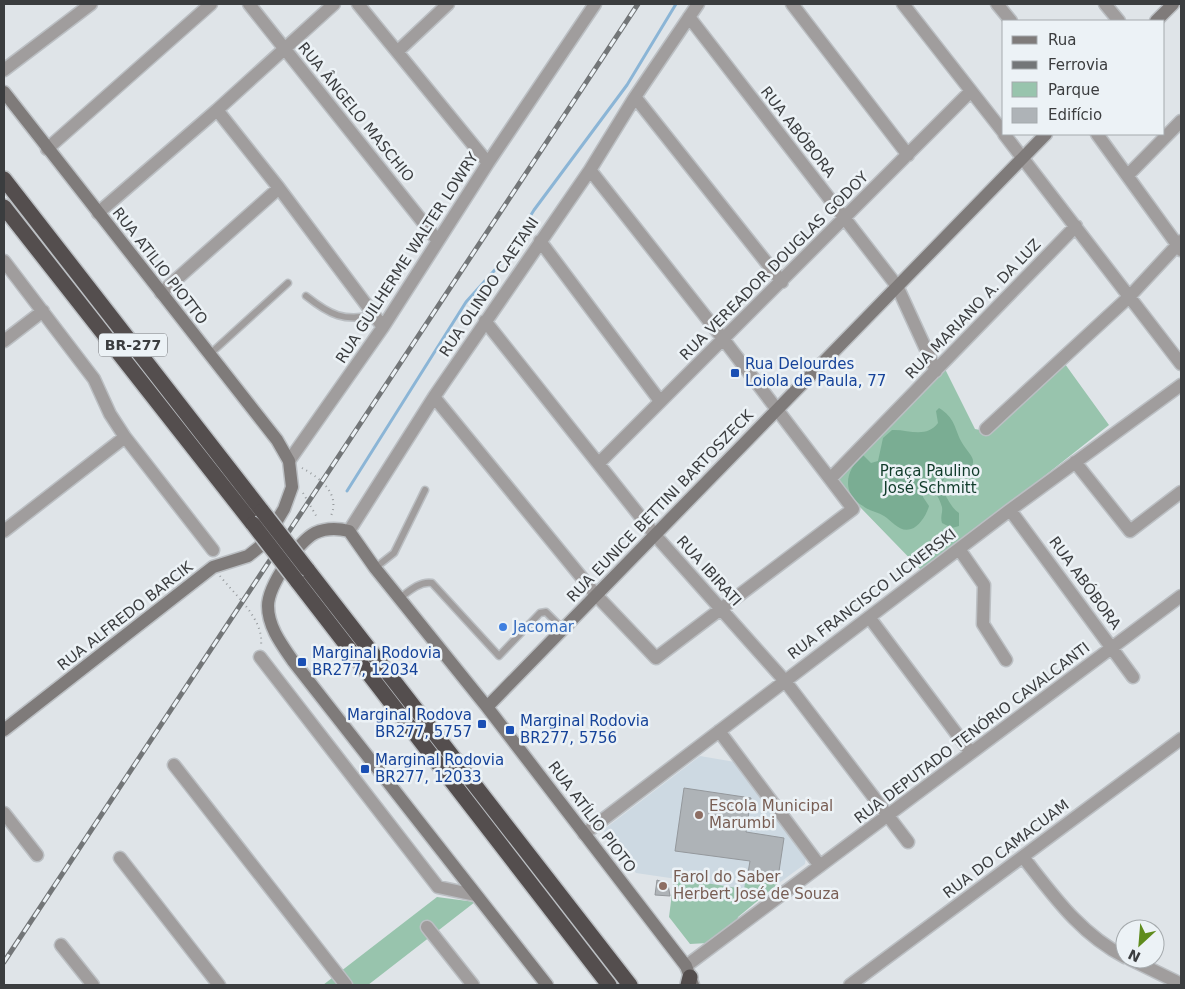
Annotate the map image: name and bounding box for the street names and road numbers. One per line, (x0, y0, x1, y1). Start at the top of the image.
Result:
street label: RUA ÂNGELO MASCHIO (294, 38, 419, 185)
street label: RUA ABÓBORA (757, 82, 840, 182)
street label: RUA GUILHERME WALTER LOWRY (332, 149, 482, 367)
street label: RUA VEREADOR DOUGLAS GODOY (676, 167, 873, 364)
street label: RUA ATILIO PIOTTO (109, 204, 211, 328)
street label: RUA OLINDO CAETANI (436, 214, 542, 360)
street label: RUA MARIANO A. DA LUZ (902, 235, 1044, 383)
road number: BR-277 (99, 334, 167, 356)
street label: RUA EUNICE BETTINI BARTOSZECK (563, 405, 758, 606)
street label: RUA FRANCISCO LICNERSKI (784, 525, 960, 663)
street label: RUA IBIRATI (673, 532, 745, 610)
street label: RUA ABÓBORA (1045, 532, 1126, 634)
street label: RUA ALFREDO BARCIK (54, 557, 197, 674)
street label: RUA DEPUTADO TENÓRIO CAVALCANTI (850, 638, 1093, 828)
street label: RUA ATÍLIO PIOTO (544, 757, 641, 876)
street label: RUA DO CAMACUAM (940, 796, 1072, 902)

